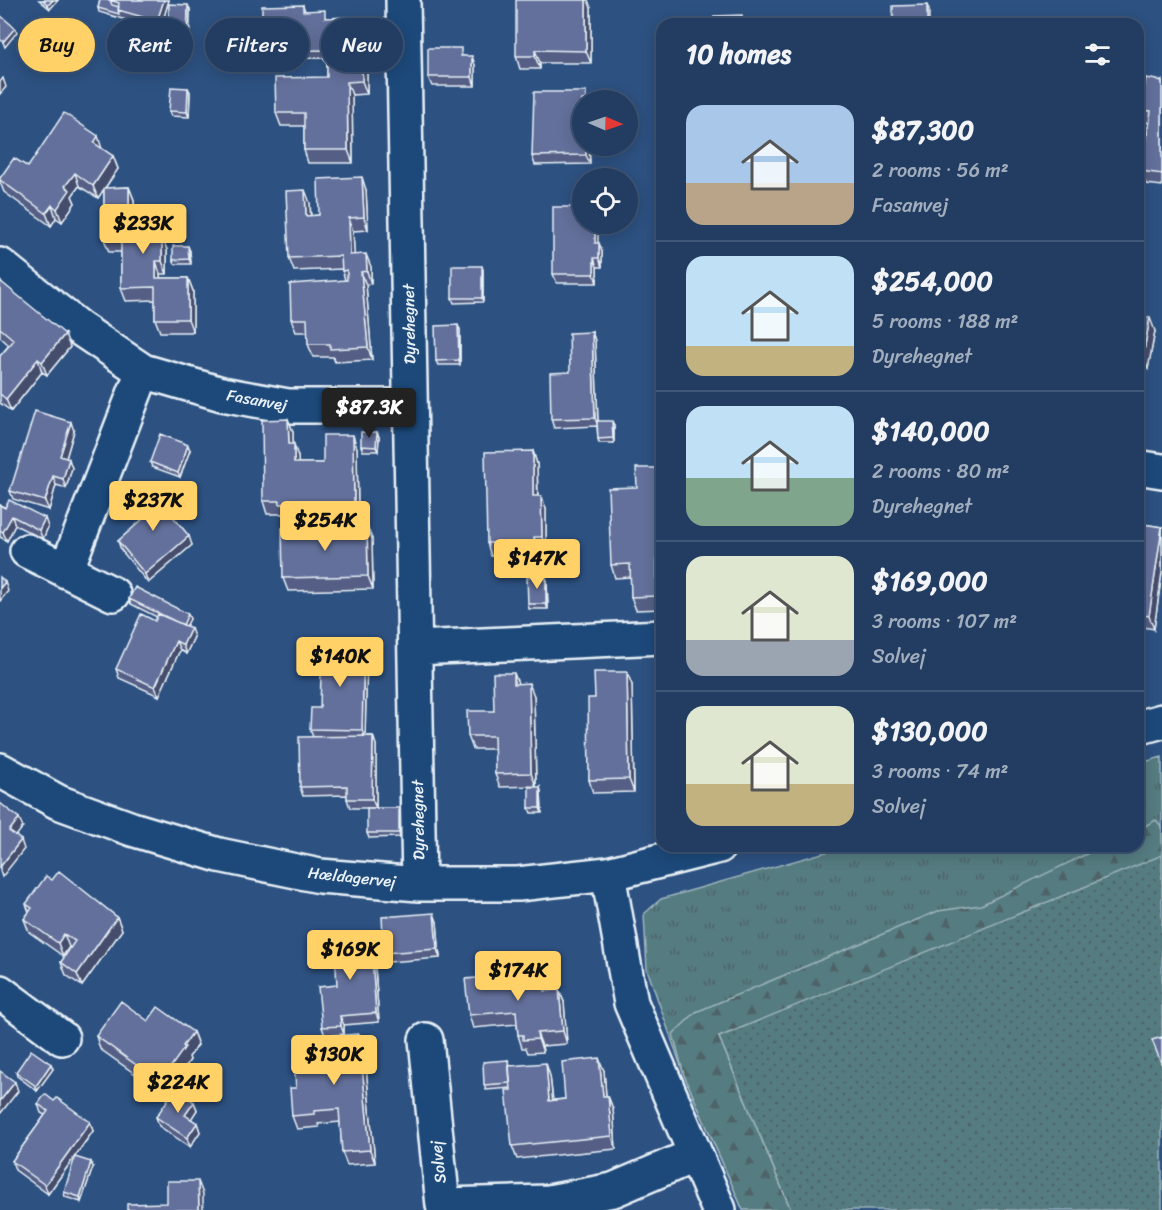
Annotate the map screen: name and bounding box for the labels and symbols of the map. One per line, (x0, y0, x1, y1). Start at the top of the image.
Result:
north arrow (572, 90, 638, 156)
pin: $233K (101, 204, 185, 255)
street label: Dyrehegnet (394, 283, 424, 364)
street label: Fasanvej (224, 380, 290, 420)
pin: $87.3K (320, 388, 418, 439)
pin: $237K (111, 481, 195, 532)
pin: $254K (283, 501, 367, 552)
pin: $147K (495, 539, 579, 590)
pin: $140K (298, 637, 382, 688)
street label: Dyrehegnet (403, 779, 433, 860)
street label: Hældagervej (307, 858, 399, 896)
pin: $169K (308, 930, 392, 981)
pin: $174K (476, 951, 560, 1002)
pin: $130K (292, 1035, 376, 1086)
pin: $224K (136, 1063, 220, 1114)
street label: Solvej (421, 1138, 455, 1185)

